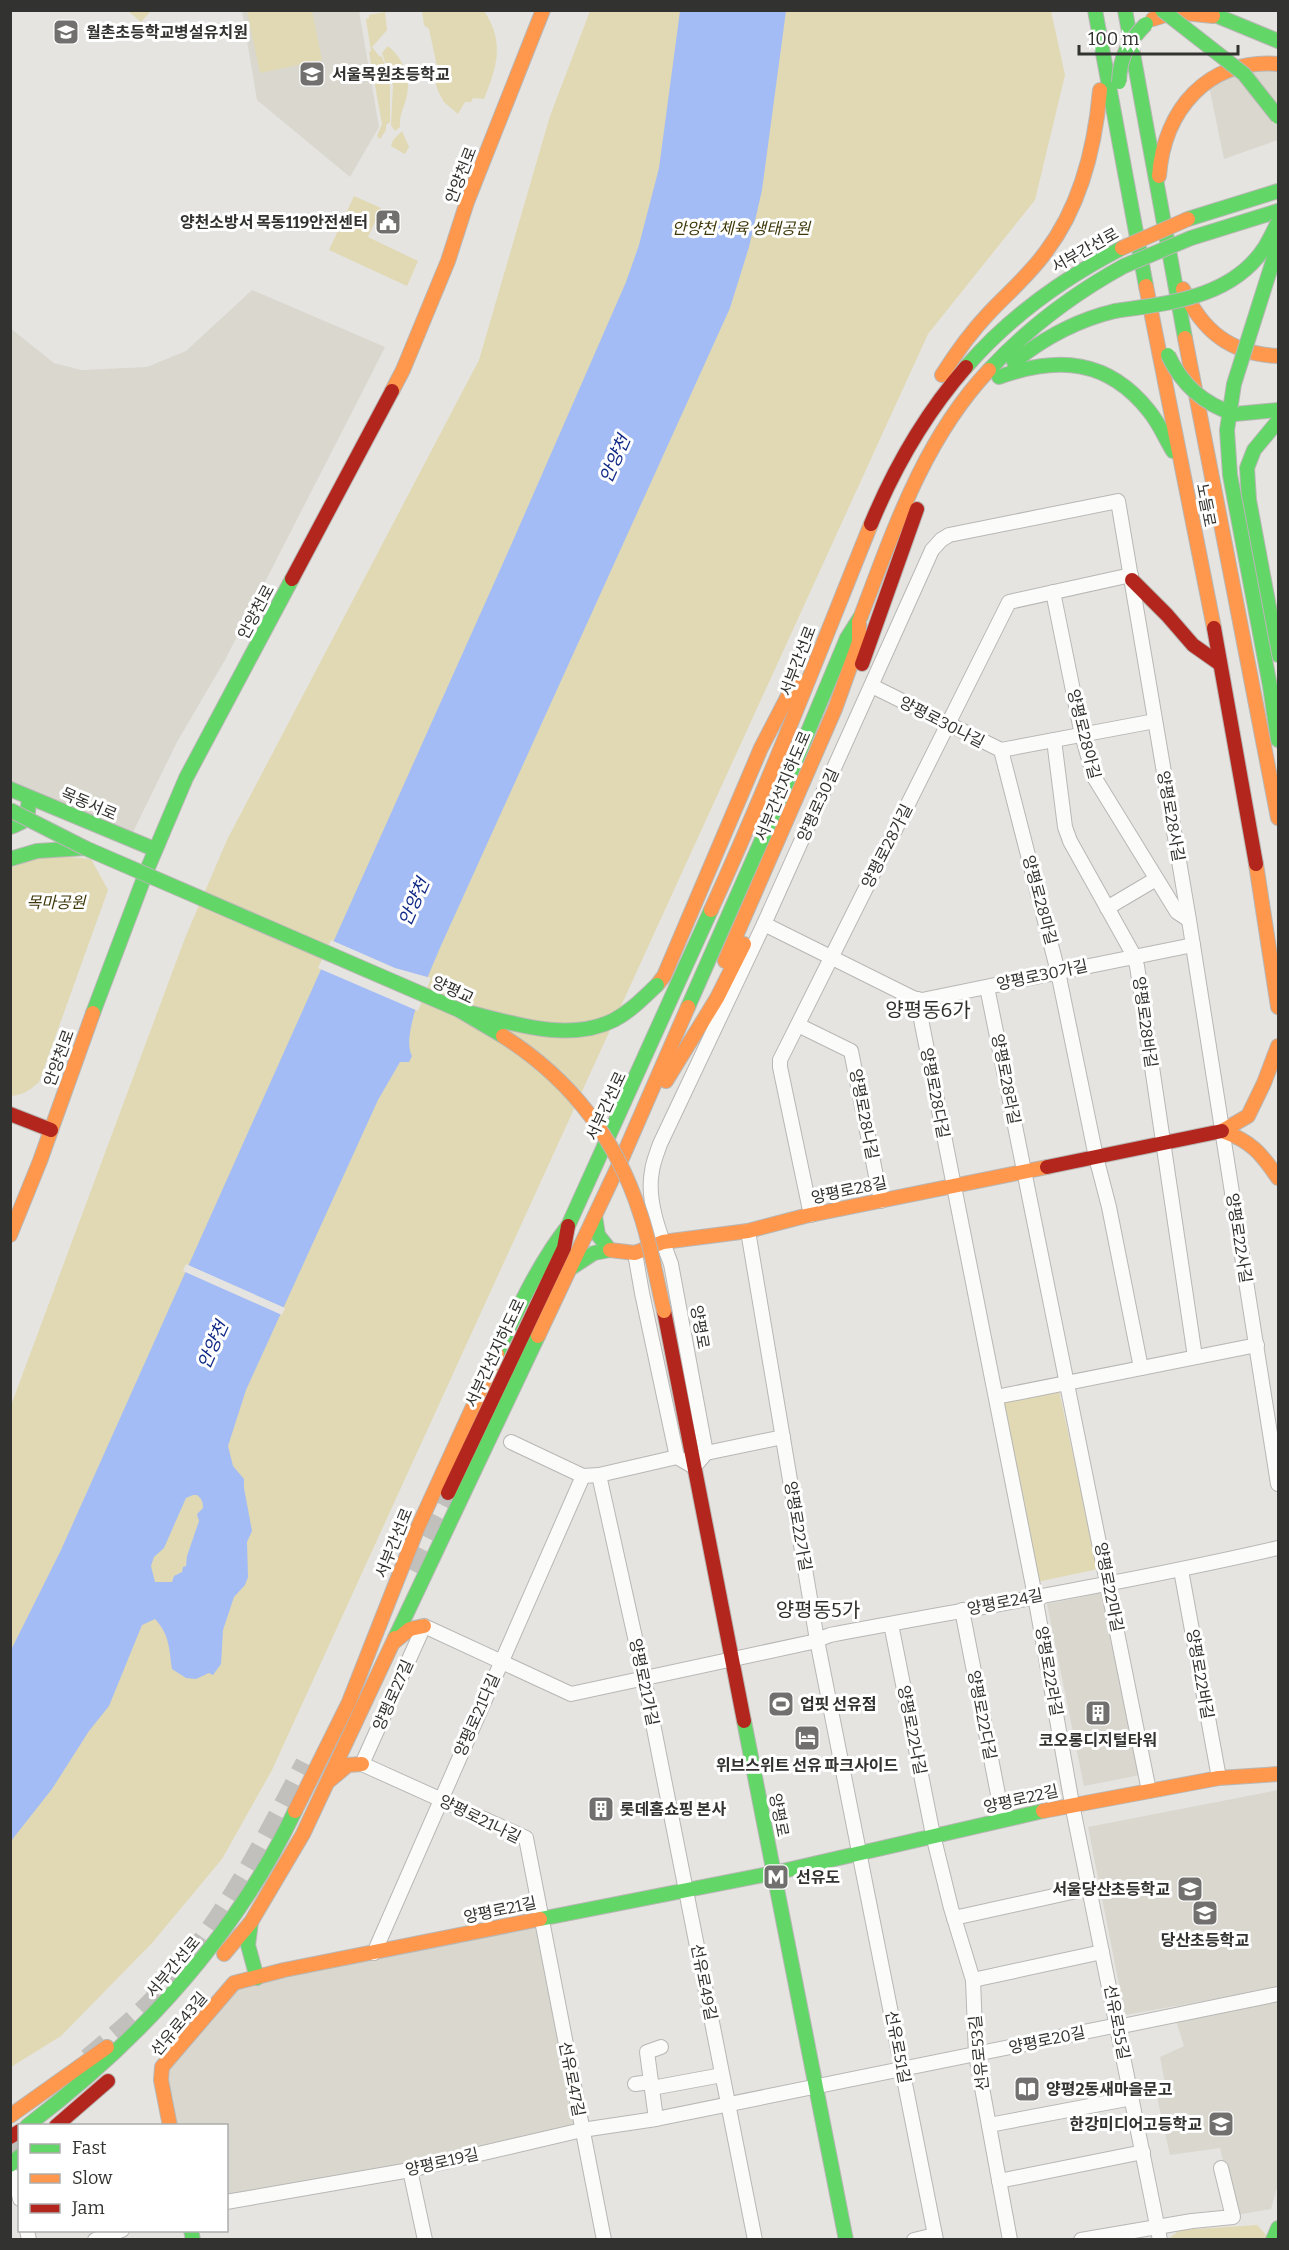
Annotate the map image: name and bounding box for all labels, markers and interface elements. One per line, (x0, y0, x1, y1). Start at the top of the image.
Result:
school or university icon: 월촌초등학교병설유치원 (51, 17, 81, 47)
scale bar (1079, 18, 1238, 56)
place label: 월촌초등학교병설유치원 (86, 23, 248, 42)
text: 100 m (1088, 28, 1139, 50)
school or university icon: 서울목원초등학교 (297, 59, 327, 89)
place label: 서울목원초등학교 (332, 65, 450, 84)
street label: 안양천로 (442, 144, 481, 206)
public building icon: 양천소방서 목동119안전센터 (373, 207, 403, 237)
place label: 양천소방서 목동119안전센터 (180, 213, 368, 232)
park label: 안양천 체육 생태공원 (672, 219, 812, 238)
street label: 서부간선로 (1048, 224, 1122, 276)
water label: 안양천 (595, 430, 636, 486)
street label: 노들로 (1192, 482, 1220, 529)
street label: 안양천로 (234, 581, 278, 642)
street label: 서부간선로 (776, 623, 820, 699)
street label: 양평로28아길 (1064, 687, 1104, 781)
street label: 양평로30나길 (896, 692, 988, 752)
street label: 서부간선지하도로 (751, 728, 815, 844)
street label: 양평로30길 (793, 765, 843, 845)
street label: 양평로28사길 (1154, 769, 1188, 863)
street label: 목동서로 (58, 784, 120, 824)
street label: 양평로28가길 (858, 801, 916, 891)
street label: 양평로28마길 (1019, 853, 1061, 947)
water label: 안양천 (394, 873, 435, 929)
park label: 목마공원 (27, 893, 87, 912)
street label: 양평로30가길 (995, 956, 1089, 994)
street label: 양평교 (429, 972, 477, 1008)
street label: 양평로28바길 (1129, 975, 1161, 1069)
district label: 양평동6가 (885, 998, 971, 1022)
street label: 안양천로 (40, 1027, 78, 1089)
street label: 양평로28라길 (988, 1032, 1024, 1126)
street label: 양평로28다길 (917, 1046, 953, 1140)
street label: 양평로28나길 (846, 1067, 882, 1161)
street label: 서부간선로 (582, 1068, 630, 1143)
street label: 양평로28길 (809, 1173, 889, 1207)
street label: 양평로22사길 (1222, 1192, 1256, 1284)
street label: 서부간선지하도로 (462, 1295, 529, 1410)
street label: 양평로 (687, 1304, 713, 1351)
water label: 안양천 (193, 1316, 234, 1372)
street label: 양평로22가길 (781, 1480, 815, 1572)
street label: 서부간선로 (371, 1505, 417, 1581)
street label: 양평로22마길 (1091, 1541, 1127, 1633)
street label: 양평로24길 (965, 1585, 1045, 1619)
district label: 양평동5가 (776, 1598, 860, 1622)
street label: 양평로22라길 (1032, 1625, 1066, 1717)
street label: 양평로22바길 (1183, 1628, 1217, 1720)
street label: 양평로21가길 (625, 1637, 663, 1727)
street label: 양평로27길 (369, 1657, 417, 1733)
street label: 양평로22다길 (964, 1669, 1000, 1761)
street label: 양평로21다길 (450, 1671, 504, 1759)
street label: 양평로22나길 (894, 1684, 930, 1776)
sports icon: 업핏 선유점 (766, 1689, 796, 1719)
place label: 업핏 선유점 (800, 1695, 876, 1714)
building icon: 코오롱디지털타워 (1083, 1698, 1113, 1728)
hotel icon: 위브스위트 선유 파크사이드 (792, 1723, 822, 1753)
place label: 코오롱디지털타워 (1039, 1731, 1157, 1750)
place label: 위브스위트 선유 파크사이드 (716, 1756, 898, 1775)
street label: 양평로22길 (982, 1781, 1060, 1817)
street label: 양평로21나길 (436, 1791, 524, 1847)
street label: 양평로 (765, 1792, 793, 1839)
building icon: 롯데홈쇼핑 본사 (586, 1794, 616, 1824)
place label: 롯데홈쇼핑 본사 (620, 1800, 726, 1819)
metro station icon: 선유도 (761, 1862, 791, 1892)
place label: 선유도 (796, 1868, 840, 1887)
school or university icon: 서울당산초등학교 (1175, 1874, 1205, 1904)
place label: 서울당산초등학교 (1052, 1880, 1170, 1899)
street label: 양평로21길 (462, 1893, 538, 1927)
school or university icon: 당산초등학교 (1190, 1898, 1220, 1928)
place label: 당산초등학교 (1161, 1931, 1249, 1950)
street label: 서부간선로 (142, 1932, 204, 2001)
street label: 선유로49길 (687, 1942, 721, 2022)
street label: 선유로55길 (1100, 1983, 1134, 2061)
street label: 선유로43길 (147, 1988, 211, 2060)
street label: 선유로51길 (882, 2009, 914, 2085)
street label: 선유로53길 (966, 2014, 992, 2092)
street label: 양평로20길 (1007, 2023, 1087, 2057)
street label: 선유로47길 (555, 2040, 589, 2118)
library icon: 양평2동새마을문고 (1012, 2074, 1042, 2104)
place label: 양평2동새마을문고 (1046, 2080, 1173, 2099)
school or university icon: 한강미디어고등학교 (1206, 2109, 1236, 2139)
place label: 한강미디어고등학교 (1070, 2115, 1202, 2134)
legend (18, 2124, 228, 2232)
text: Fast (72, 2137, 107, 2159)
street label: 양평로19길 (403, 2144, 481, 2180)
text: Slow (72, 2167, 113, 2189)
text: Jam (71, 2197, 105, 2219)

